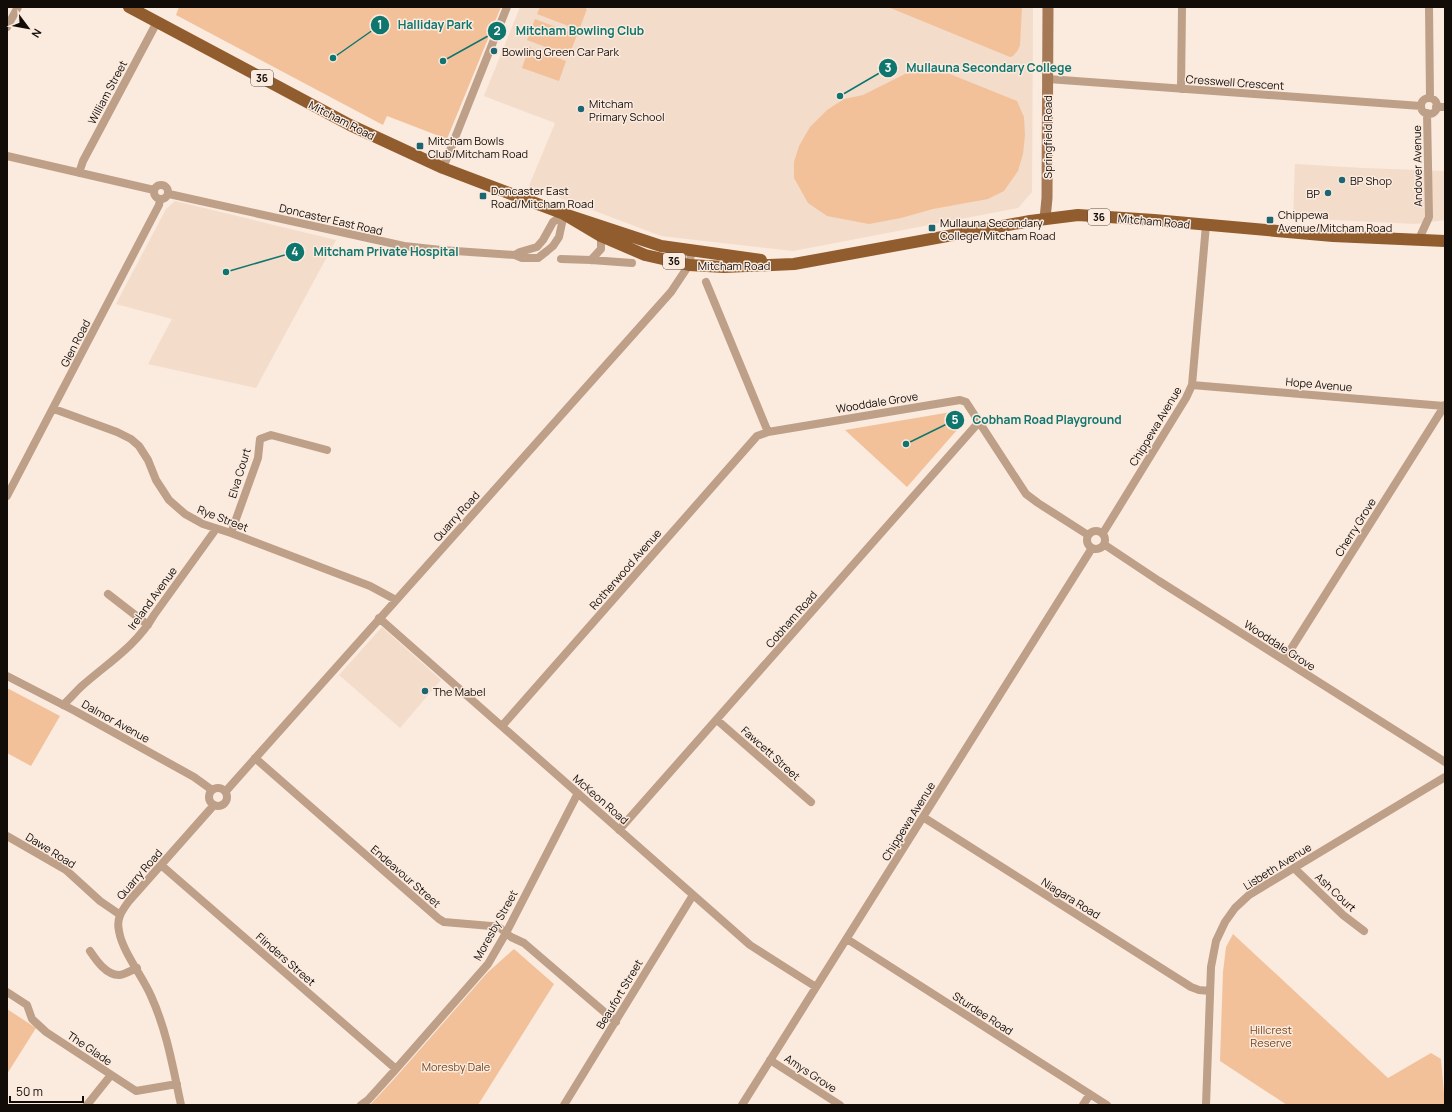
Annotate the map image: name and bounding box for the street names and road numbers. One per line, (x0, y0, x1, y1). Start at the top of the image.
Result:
street label: William Street (84, 57, 130, 127)
road number: 36 (251, 70, 273, 86)
street label: Cresswell Crescent (1185, 71, 1285, 93)
street label: Springfield Road (1040, 95, 1055, 179)
street label: Mitcham Road (306, 97, 378, 143)
street label: Andover Avenue (1409, 124, 1425, 207)
street label: Doncaster East Road (278, 200, 384, 238)
road number: 36 (1088, 209, 1110, 225)
street label: Mitcham Road (1117, 210, 1191, 232)
road number: 36 (663, 253, 685, 269)
street label: Mitcham Road (698, 258, 770, 273)
street label: Glen Road (57, 317, 93, 369)
street label: Hope Avenue (1285, 374, 1354, 394)
street label: Chippewa Avenue (1125, 383, 1185, 469)
street label: Wooddale Grove (835, 388, 920, 416)
street label: Elva Court (224, 446, 254, 500)
street label: Quarry Road (430, 488, 482, 544)
street label: Cherry Grove (1331, 494, 1379, 559)
street label: Rye Street (195, 501, 251, 535)
street label: Rotherwood Avenue (586, 525, 665, 613)
street label: Ireland Avenue (124, 563, 180, 633)
street label: Cobham Road (762, 587, 820, 651)
street label: Wooddale Grove (1241, 616, 1319, 674)
street label: Dalmor Avenue (79, 696, 153, 746)
street label: Fawcett Street (738, 723, 804, 783)
street label: McKeon Road (570, 771, 632, 827)
street label: Chippewa Avenue (878, 778, 939, 863)
street label: Dawe Road (23, 829, 79, 871)
street label: Lisbeth Avenue (1240, 839, 1314, 893)
street label: Endeavour Street (368, 841, 444, 911)
street label: Quarry Road (113, 845, 165, 903)
street label: Ash Court (1312, 869, 1360, 915)
street label: Niagara Road (1039, 874, 1103, 922)
street label: Moresby Street (469, 887, 521, 963)
street label: Flinders Street (253, 929, 319, 989)
street label: Beaufort Street (592, 956, 646, 1032)
street label: Sturdee Road (950, 988, 1016, 1038)
street label: The Glade (65, 1027, 116, 1069)
street label: Amys Grove (782, 1050, 841, 1096)

